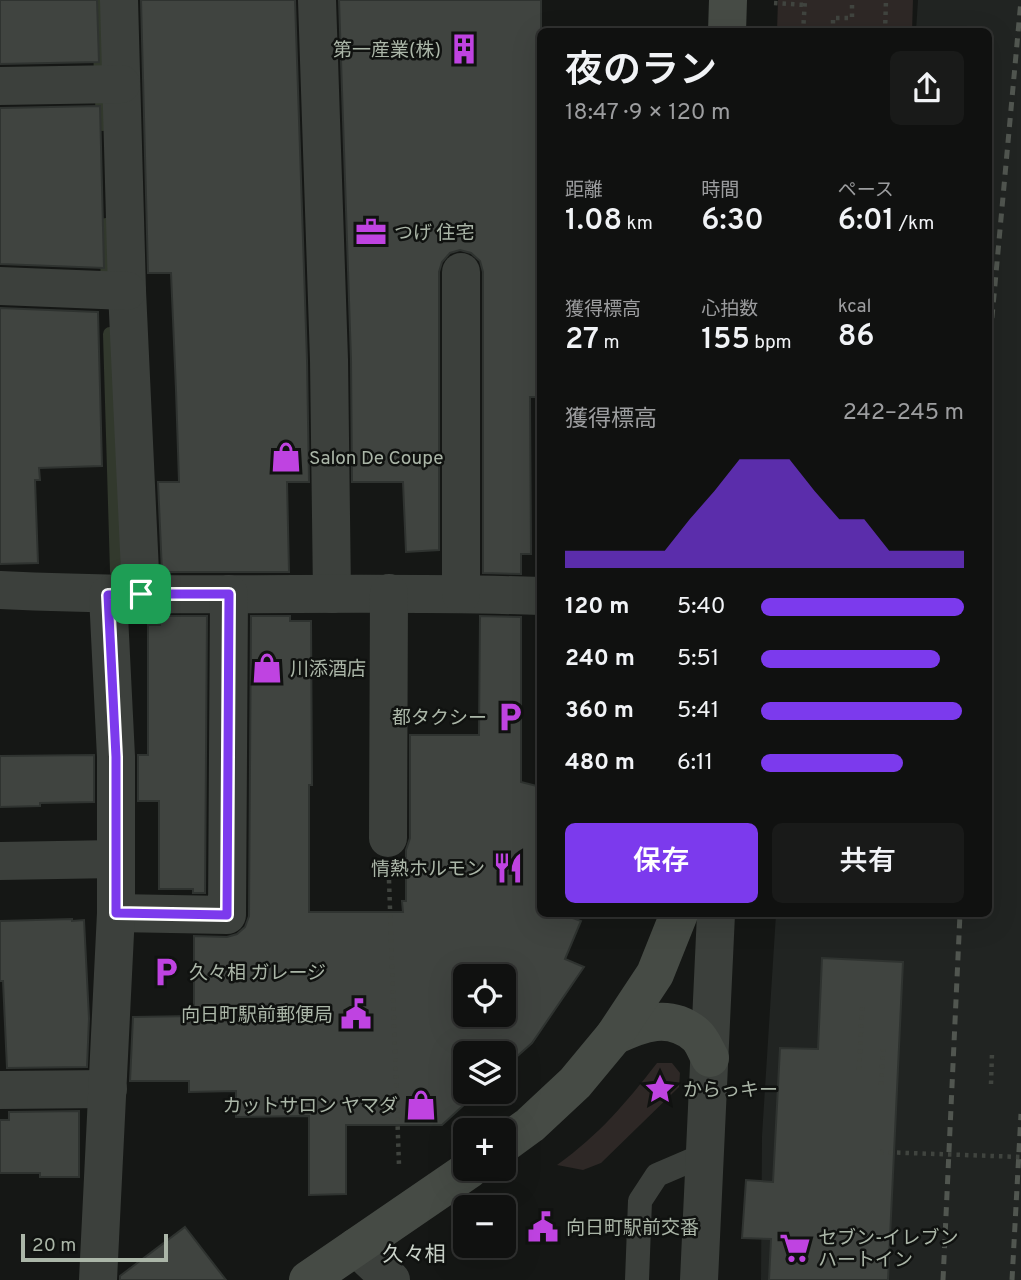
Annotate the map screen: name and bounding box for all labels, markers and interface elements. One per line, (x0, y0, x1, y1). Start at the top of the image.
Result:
building icon: 第一産業(株) (447, 32, 481, 66)
place label: 第一産業(株) (333, 39, 441, 63)
text: 夜のラン (565, 48, 717, 97)
button: share (890, 51, 964, 125)
text: 18:47 · 9 × 120 m (565, 99, 730, 128)
text: 距離 (565, 179, 603, 203)
text: 時間 (701, 179, 739, 203)
text: ペース (838, 179, 894, 203)
text: 1.08 (565, 203, 622, 240)
text: 6:30 (701, 203, 764, 240)
text: 6:01 (838, 203, 894, 240)
text: km (622, 212, 653, 236)
text: /km (894, 212, 934, 236)
office icon: つげ 住宅 (354, 215, 388, 249)
place label: つげ 住宅 (394, 222, 474, 246)
text: kcal (838, 295, 871, 319)
text: 獲得標高 (565, 298, 641, 322)
text: 心拍数 (701, 298, 758, 322)
text: 86 (838, 319, 875, 356)
text: 27 (565, 322, 599, 359)
text: 155 (701, 322, 750, 359)
text: m (599, 331, 620, 355)
text: bpm (750, 331, 792, 355)
text: 242–245 m (843, 399, 964, 428)
text: 獲得標高 (565, 406, 657, 435)
shop icon: Salon De Coupe (269, 440, 303, 474)
place label: Salon De Coupe (309, 447, 444, 471)
pin (111, 564, 171, 624)
icon: arrive (122, 575, 160, 613)
text: 120 m (565, 593, 629, 622)
text: 5:40 (677, 593, 726, 622)
text: 240 m (565, 645, 635, 674)
text: 5:51 (677, 645, 719, 674)
shop icon: 川添酒店 (250, 651, 284, 685)
place label: 川添酒店 (290, 658, 366, 682)
text: 360 m (565, 697, 634, 726)
text: 5:41 (677, 697, 719, 726)
parking icon: 都タクシー (493, 700, 527, 734)
place label: 都タクシー (392, 707, 487, 731)
text: 480 m (565, 749, 635, 778)
text: 6:11 (677, 749, 713, 778)
button: 保存 (565, 823, 758, 903)
button: 共有 (772, 823, 964, 903)
restaurant icon: 情熱ホルモン (491, 851, 525, 885)
place label: 情熱ホルモン (371, 858, 485, 882)
parking icon: 久々相 ガレージ (149, 955, 183, 989)
place label: 久々相 ガレージ (189, 962, 326, 986)
map controls (453, 964, 516, 1258)
button: locate (453, 964, 516, 1027)
public building icon: 向日町駅前郵便局 (339, 997, 373, 1031)
place label: 向日町駅前郵便局 (181, 1004, 333, 1028)
button: layers (453, 1041, 516, 1104)
place icon: からっキー (643, 1072, 677, 1106)
place label: からっキー (683, 1079, 778, 1103)
shop icon: カットサロン ヤマダ (404, 1088, 438, 1122)
place label: カットサロン ヤマダ (223, 1095, 398, 1119)
button: + (453, 1118, 516, 1181)
button: − (453, 1195, 516, 1258)
public building icon: 向日町駅前交番 (526, 1210, 560, 1244)
place label: 向日町駅前交番 (566, 1217, 699, 1241)
place label: セブン-イレブン ハートイン (818, 1227, 959, 1273)
scale bar (21, 1231, 168, 1263)
supermarket icon: セブン-イレブン ハートイン (778, 1231, 812, 1265)
text: 20 m (32, 1234, 76, 1258)
district label: 久々相 (383, 1242, 446, 1269)

